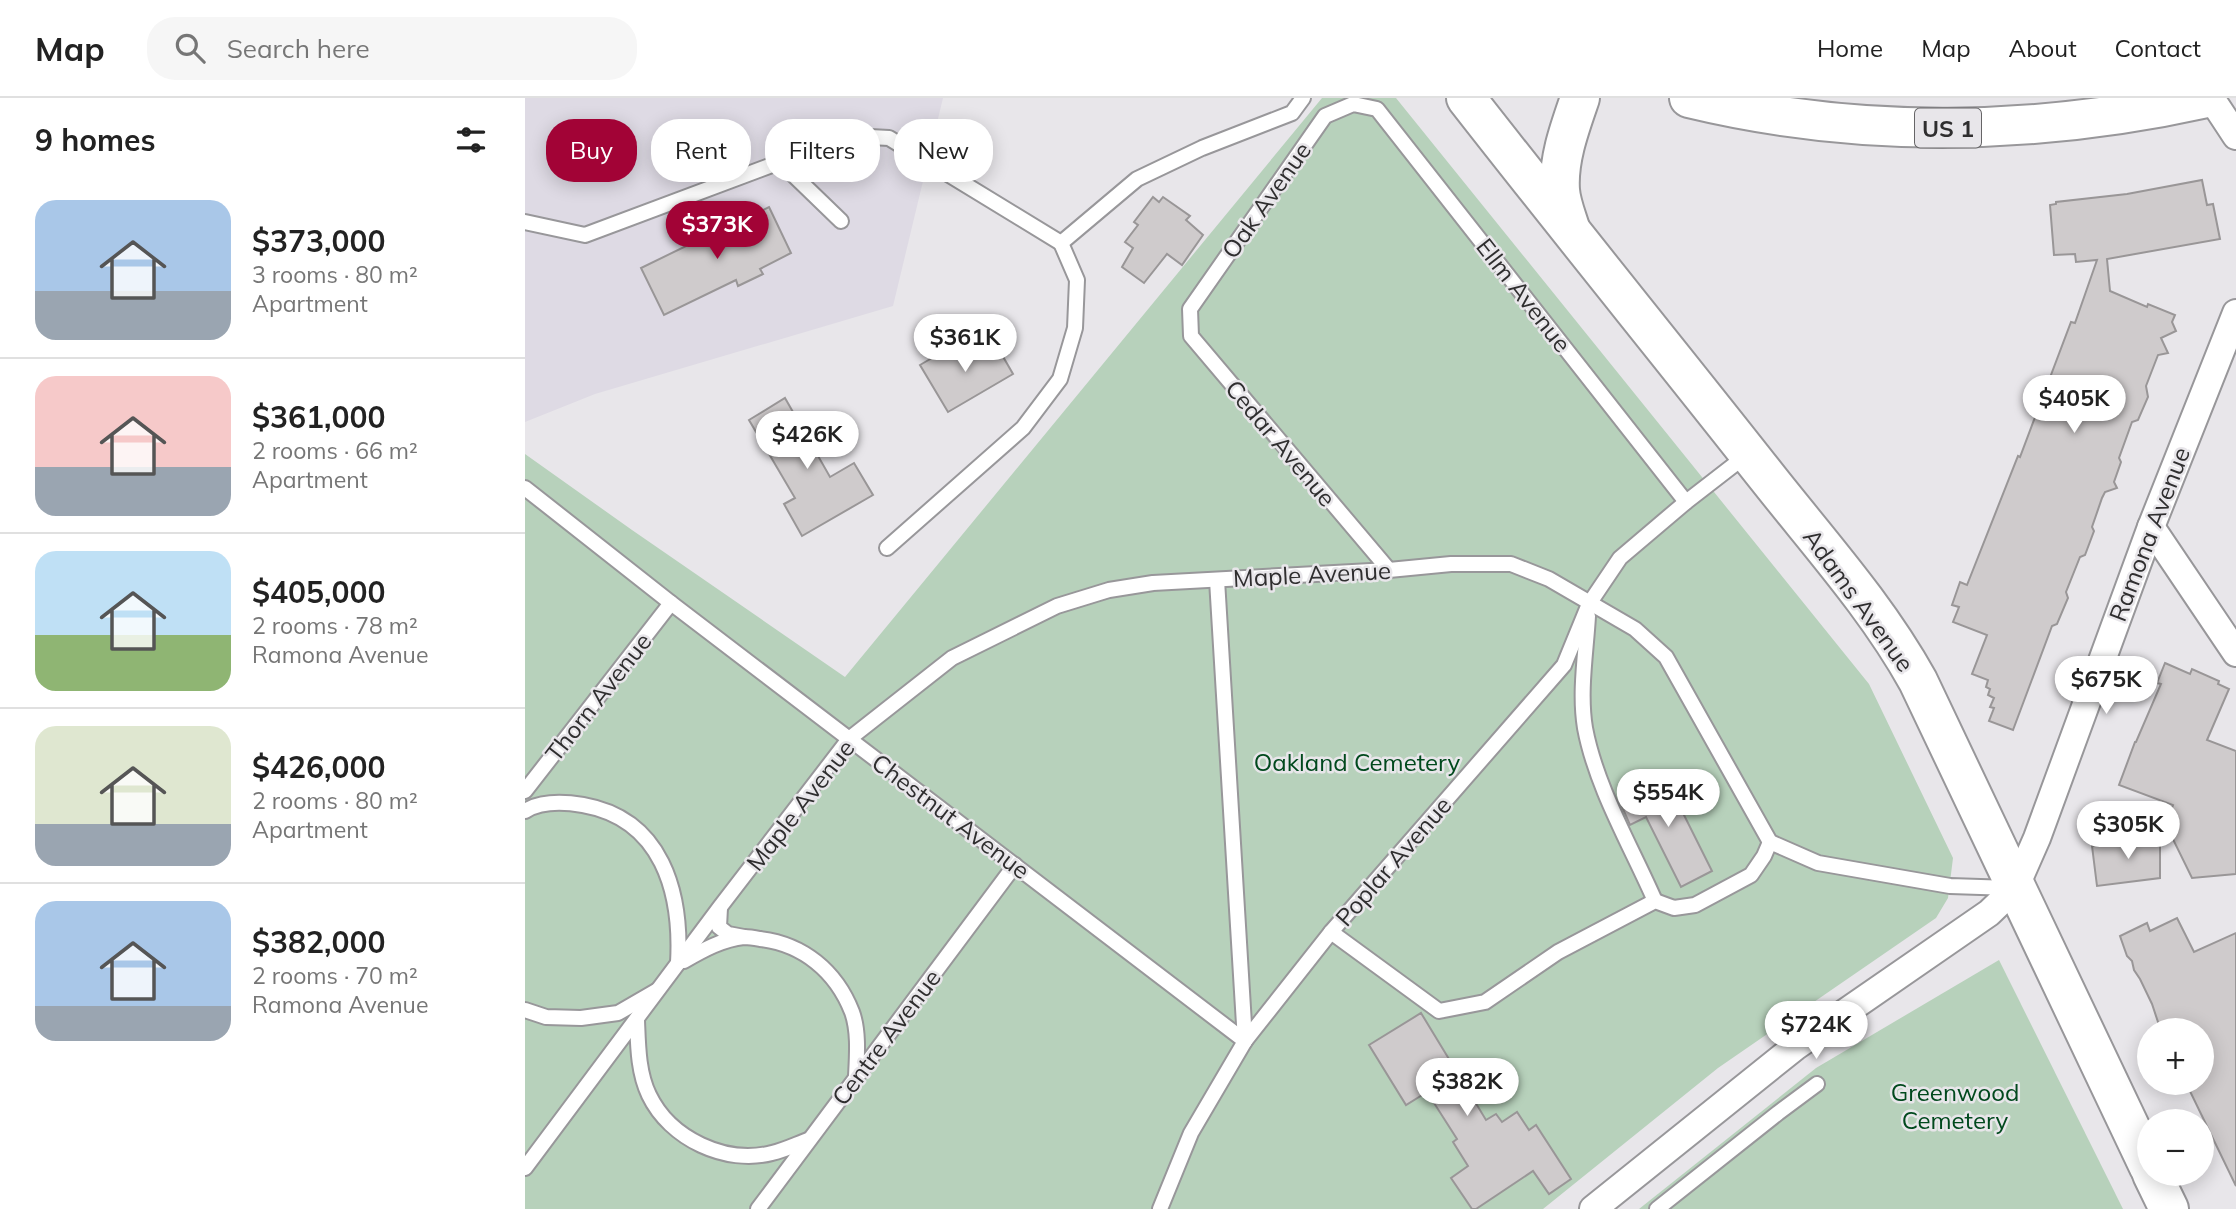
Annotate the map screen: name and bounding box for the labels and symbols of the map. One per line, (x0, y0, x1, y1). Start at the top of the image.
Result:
road number: US 1 (1915, 108, 1981, 148)
street label: Oak Avenue (1215, 136, 1317, 264)
pin: $373K (668, 202, 766, 261)
street label: Ellm Avenue (1470, 232, 1578, 358)
pin: $361K (916, 314, 1014, 374)
street label: Cedar Avenue (1219, 374, 1343, 512)
pin: $405K (2025, 376, 2123, 435)
pin: $426K (758, 412, 856, 471)
street label: Ramona Avenue (2102, 443, 2196, 625)
street label: Adams Avenue (1797, 523, 1921, 677)
street label: Maple Avenue (1232, 555, 1392, 593)
street label: Thorn Avenue (538, 627, 658, 767)
pin: $675K (2057, 656, 2155, 716)
street label: Maple Avenue (740, 733, 860, 877)
street label: Chestnut Avenue (866, 747, 1036, 885)
park label: Oakland Cemetery (1254, 747, 1460, 777)
pin: $554K (1619, 770, 1717, 829)
street label: Poplar Avenue (1329, 790, 1457, 932)
pin: $305K (2079, 802, 2177, 861)
street label: Centre Avenue (825, 963, 947, 1111)
pin: $724K (1767, 1002, 1865, 1061)
pin: $382K (1418, 1058, 1516, 1118)
park label: Greenwood Cemetery (1891, 1077, 2019, 1135)

